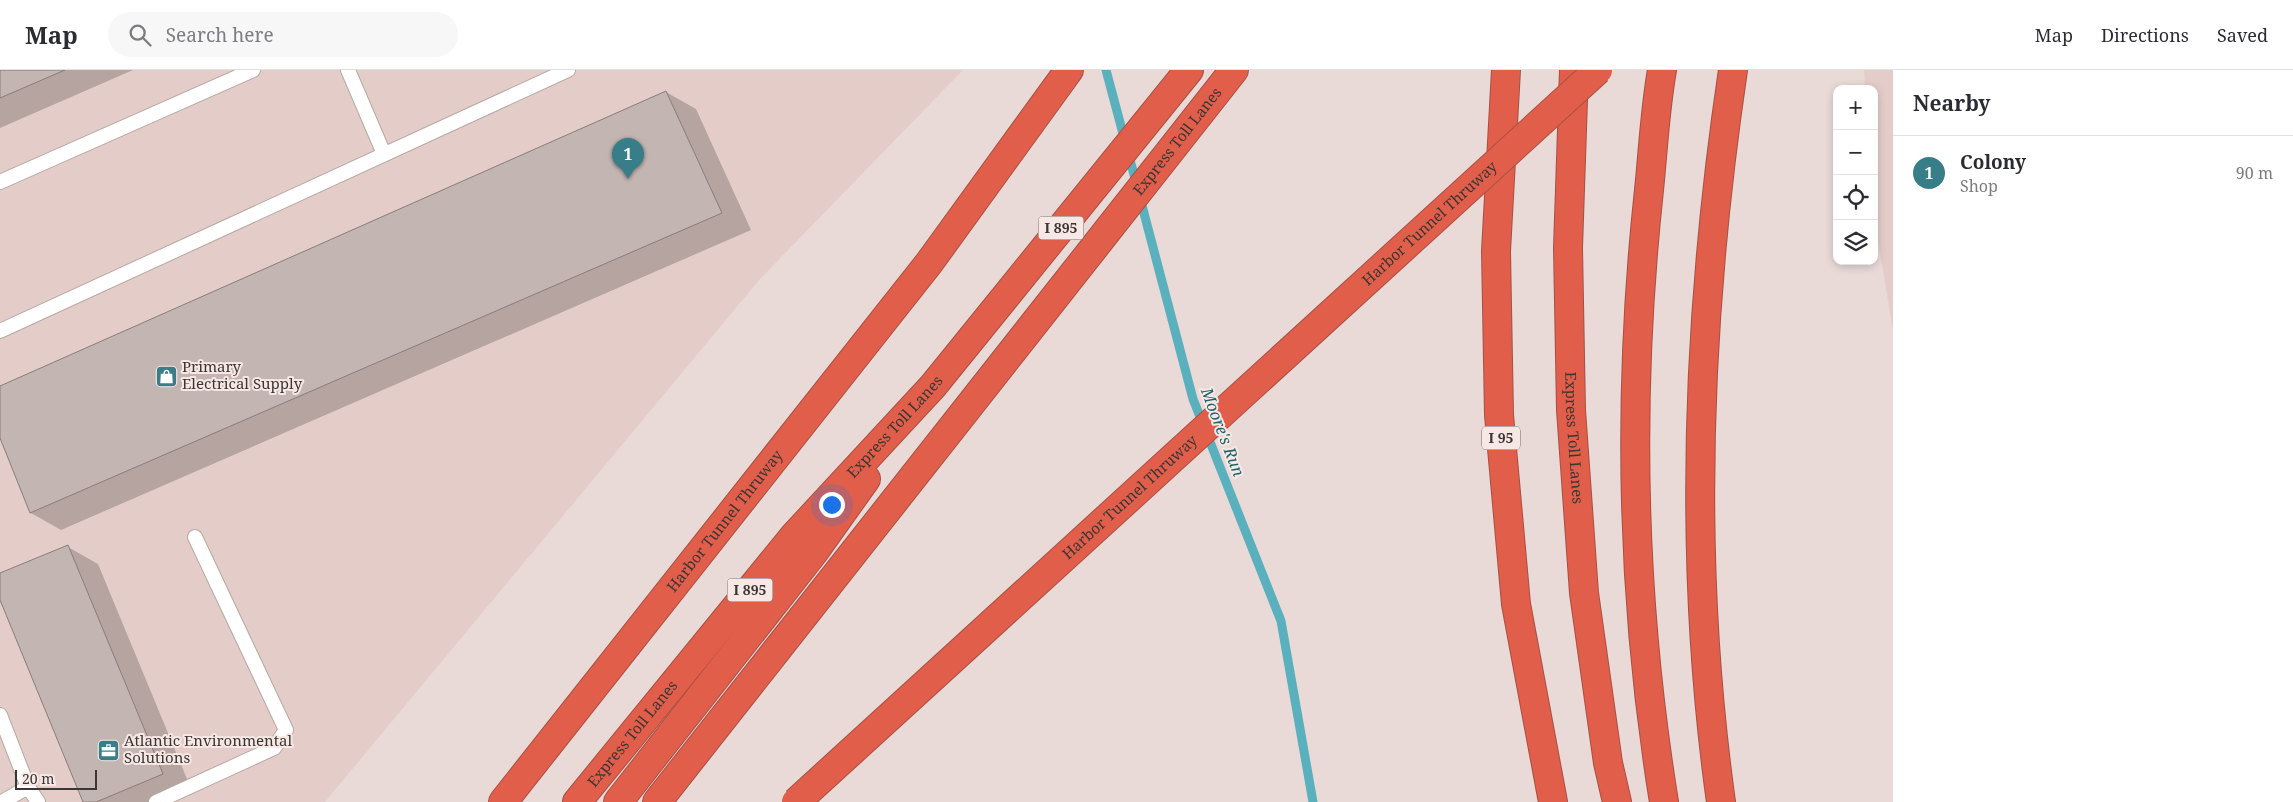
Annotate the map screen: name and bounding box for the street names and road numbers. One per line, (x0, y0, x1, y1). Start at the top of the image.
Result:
street label: Express Toll Lanes (1128, 83, 1226, 199)
street label: Harbor Tunnel Thruway (1357, 156, 1501, 290)
road number: I 895 (1038, 216, 1084, 240)
street label: Express Toll Lanes (842, 371, 947, 482)
street label: Express Toll Lanes (1561, 371, 1589, 505)
road number: I 95 (1482, 426, 1520, 449)
street label: Harbor Tunnel Thruway (1057, 430, 1201, 563)
street label: Harbor Tunnel Thruway (662, 445, 787, 596)
road number: I 895 (728, 578, 772, 602)
street label: Express Toll Lanes (582, 675, 682, 791)

